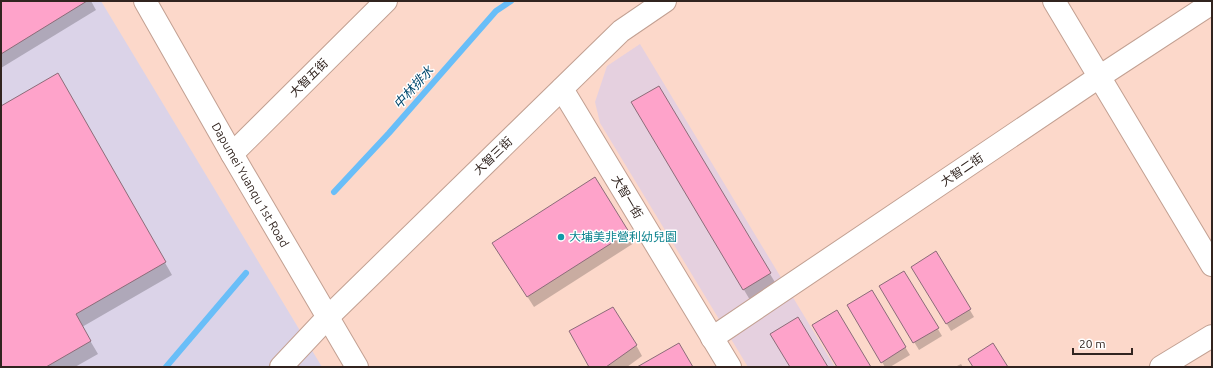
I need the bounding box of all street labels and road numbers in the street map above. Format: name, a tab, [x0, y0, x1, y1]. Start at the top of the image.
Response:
street label: 大智五街	[287, 56, 330, 99]
street label: Dapumei Yuanqu 1st Road	[209, 120, 291, 249]
street label: 大智三街	[471, 134, 514, 177]
street label: 大智二街	[938, 151, 985, 188]
street label: 大智一街	[609, 173, 645, 221]

